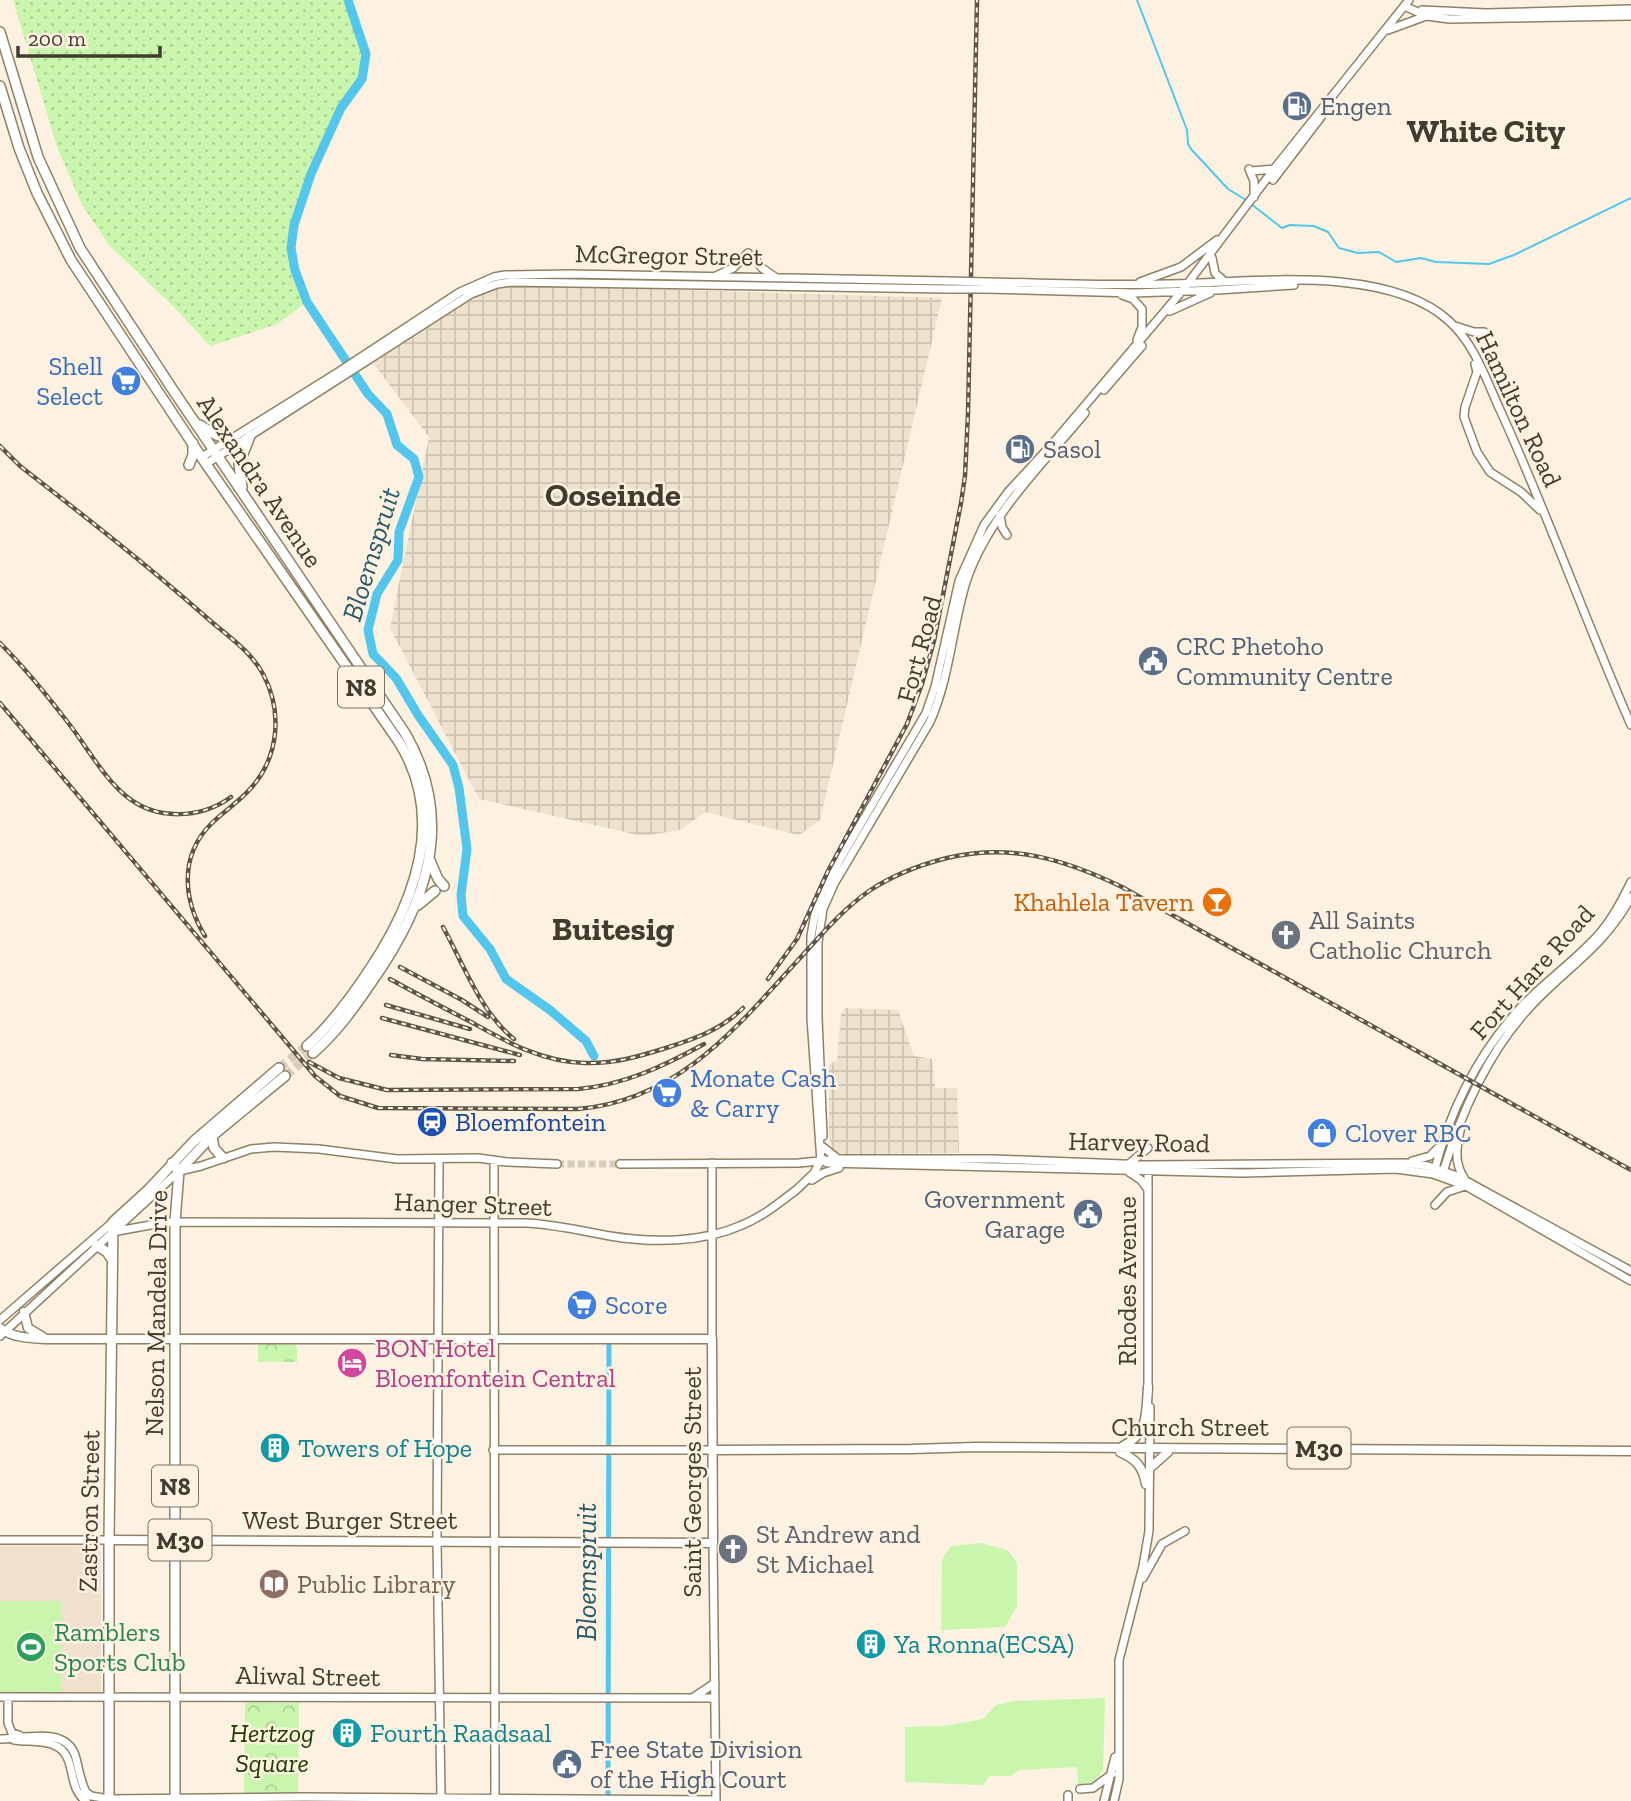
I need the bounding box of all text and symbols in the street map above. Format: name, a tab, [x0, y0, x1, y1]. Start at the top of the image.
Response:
scale bar	[18, 14, 159, 58]
text: 200 m	[28, 26, 86, 51]
fuel station icon: Engen	[1280, 89, 1314, 123]
place label: Engen	[1320, 90, 1392, 122]
district label: White City	[1407, 111, 1566, 150]
street label: McGregor Street	[575, 237, 764, 273]
street label: Hamilton Road	[1469, 326, 1569, 492]
place label: Shell Select	[36, 350, 103, 412]
supermarket icon: Shell Select	[109, 364, 143, 398]
street label: Alexandra Avenue	[190, 388, 330, 574]
fuel station icon: Sasol	[1003, 432, 1037, 466]
place label: Sasol	[1043, 433, 1101, 465]
district label: Ooseinde	[545, 475, 681, 514]
water label: Bloemspruit	[335, 483, 407, 625]
street label: Fort Road	[889, 592, 949, 706]
place label: CRC Phetoho Community Centre	[1176, 630, 1393, 692]
public building icon: CRC Phetoho Community Centre	[1136, 644, 1170, 678]
road number: N8	[338, 666, 384, 708]
bar icon: Khahlela Tavern	[1200, 885, 1234, 919]
place label: Khahlela Tavern	[1013, 886, 1194, 918]
street label: Fort Hare Road	[1463, 898, 1601, 1046]
place label: All Saints Catholic Church	[1309, 904, 1492, 966]
district label: Buitesig	[552, 909, 675, 948]
church icon: All Saints Catholic Church	[1269, 918, 1303, 952]
place label: Monate Cash & Carry	[690, 1062, 837, 1124]
supermarket icon: Monate Cash & Carry	[650, 1076, 684, 1110]
station icon: Bloemfontein	[415, 1105, 449, 1139]
place label: Bloemfontein	[455, 1106, 606, 1138]
shop icon: Clover RBC	[1305, 1116, 1339, 1150]
place label: Clover RBC	[1345, 1117, 1472, 1149]
street label: Harvey Road	[1068, 1125, 1210, 1159]
place label: Government Garage	[924, 1183, 1065, 1245]
street label: Hanger Street	[393, 1185, 553, 1223]
street label: Nelson Mandela Drive	[138, 1189, 174, 1437]
street label: Rhodes Avenue	[1111, 1196, 1143, 1366]
public building icon: Government Garage	[1071, 1197, 1105, 1231]
supermarket icon: Score	[565, 1288, 599, 1322]
place label: Score	[605, 1289, 667, 1321]
place label: BON Hotel Bloemfontein Central	[375, 1332, 616, 1394]
hotel icon: BON Hotel Bloemfontein Central	[335, 1346, 369, 1380]
street label: Saint Georges Street	[676, 1366, 708, 1597]
street label: Church Street	[1111, 1411, 1269, 1443]
road number: M30	[1288, 1428, 1350, 1468]
street label: Zastron Street	[72, 1429, 106, 1592]
building icon: Towers of Hope	[258, 1431, 292, 1465]
place label: Towers of Hope	[298, 1432, 472, 1464]
road number: N8	[152, 1466, 198, 1506]
water label: Bloemspruit	[570, 1503, 603, 1641]
street label: West Burger Street	[243, 1504, 458, 1536]
place label: St Andrew and St Michael	[756, 1518, 921, 1580]
road number: M30	[148, 1520, 212, 1560]
church icon: St Andrew and St Michael	[716, 1532, 750, 1566]
library icon: Public Library	[257, 1567, 291, 1601]
place label: Public Library	[297, 1568, 456, 1600]
place label: Ramblers Sports Club	[54, 1616, 186, 1678]
building icon: Ya Ronna(ECSA)	[854, 1627, 888, 1661]
place label: Ya Ronna(ECSA)	[893, 1628, 1074, 1660]
sports icon: Ramblers Sports Club	[14, 1630, 48, 1664]
street label: Aliwal Street	[235, 1659, 381, 1693]
building icon: Fourth Raadsaal	[330, 1716, 364, 1750]
park label: Hertzog Square	[229, 1717, 315, 1779]
place label: Fourth Raadsaal	[370, 1717, 552, 1749]
place label: Free State Division of the High Court	[590, 1733, 802, 1795]
public building icon: Free State Division of the High Court	[550, 1747, 584, 1781]

